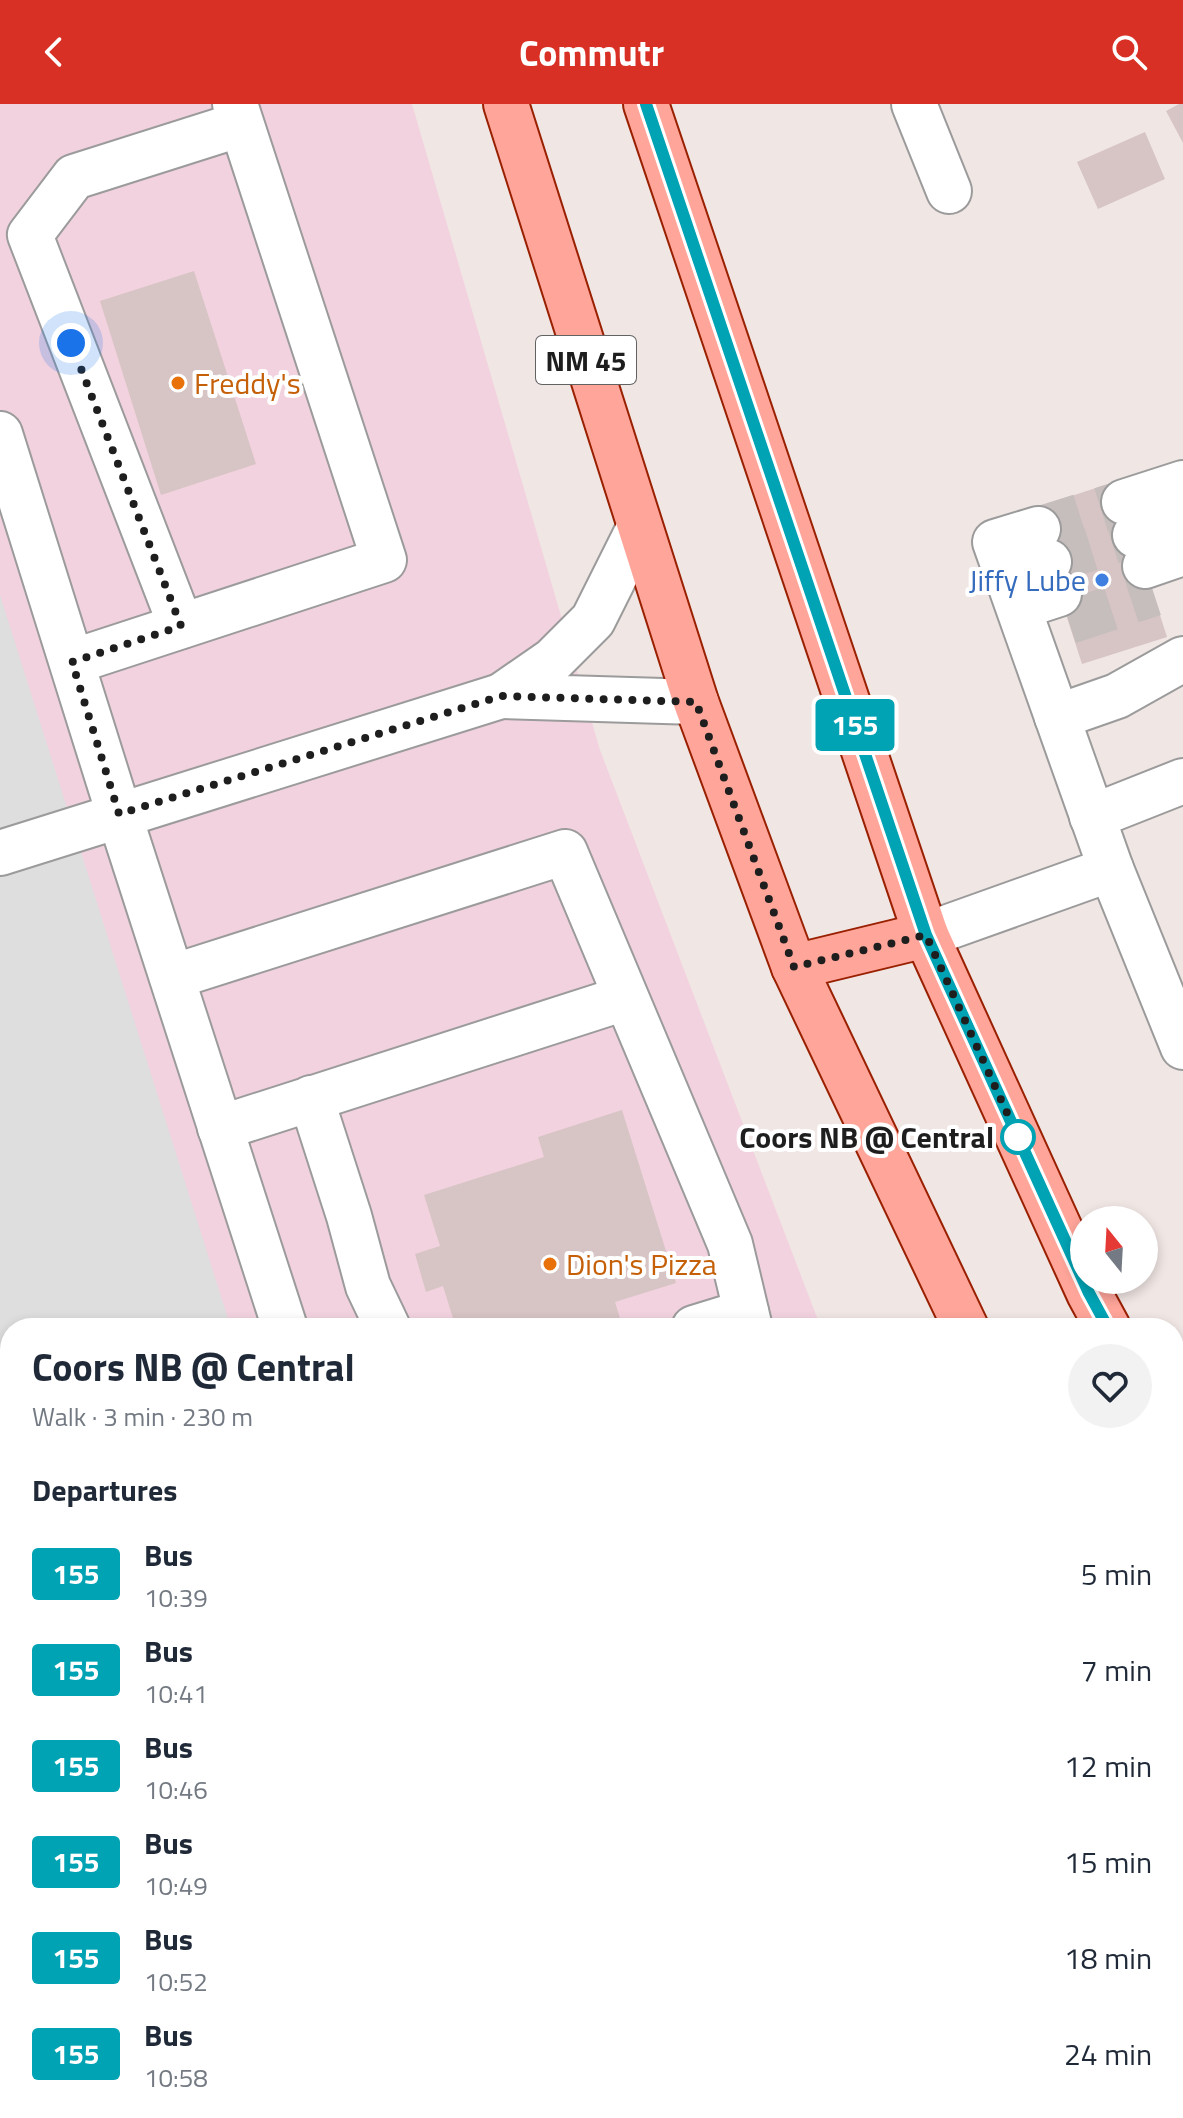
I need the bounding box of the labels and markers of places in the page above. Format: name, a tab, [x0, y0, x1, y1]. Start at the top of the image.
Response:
place label: Freddy's	[194, 360, 301, 406]
marker: Freddy's	[169, 374, 187, 392]
place label: Jiffy Lube	[969, 557, 1086, 603]
marker: Jiffy Lube	[1093, 571, 1111, 589]
place label: Coors NB @ Central	[739, 1114, 994, 1160]
marker: Coors NB @ Central	[1001, 1120, 1035, 1154]
place label: Dion's Pizza	[566, 1241, 717, 1287]
marker: Dion's Pizza	[541, 1255, 559, 1273]

